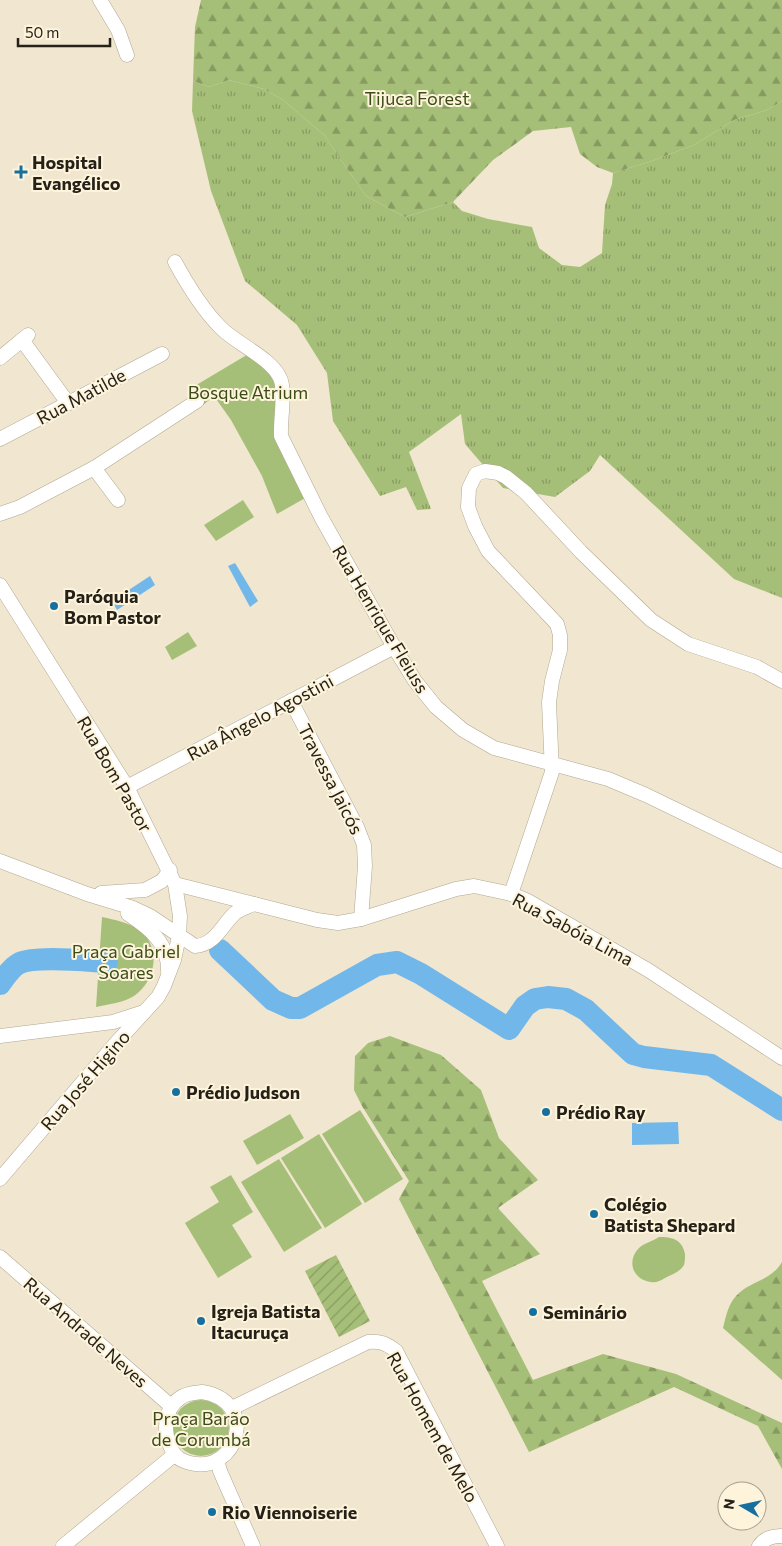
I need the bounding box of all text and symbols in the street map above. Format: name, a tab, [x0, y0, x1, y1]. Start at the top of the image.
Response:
scale bar	[18, 15, 110, 47]
text: 50 m	[25, 23, 59, 41]
park label: Tijuca Forest	[364, 87, 470, 109]
place label: Hospital Evangélico	[32, 151, 121, 194]
marker: Hospital Evangélico	[14, 165, 28, 179]
street label: Rua Matilde	[33, 363, 129, 429]
park label: Bosque Atrium	[188, 381, 308, 403]
street label: Rua Henrique Fleiuss	[328, 541, 434, 697]
place label: Paróquia Bom Pastor	[64, 585, 162, 628]
marker: Paróquia Bom Pastor	[48, 600, 60, 612]
street label: Rua Ângelo Agostini	[183, 669, 337, 765]
street label: Rua Bom Pastor	[73, 712, 157, 836]
street label: Travessa Jaicós	[294, 720, 368, 838]
street label: Rua Sabóia Lima	[509, 888, 637, 970]
park label: Praça Gabriel Soares	[72, 940, 180, 983]
street label: Rua José Higino	[36, 1025, 134, 1135]
place label: Prédio Judson	[186, 1081, 300, 1103]
marker: Prédio Judson	[170, 1086, 182, 1098]
place label: Prédio Ray	[556, 1101, 646, 1123]
marker: Prédio Ray	[540, 1106, 552, 1118]
place label: Colégio Batista Shepard	[604, 1193, 735, 1236]
marker: Colégio Batista Shepard	[588, 1208, 600, 1220]
street label: Rua Andrade Neves	[19, 1272, 153, 1392]
place label: Igreja Batista Itacuruça	[211, 1300, 321, 1343]
place label: Seminário	[543, 1301, 627, 1323]
marker: Seminário	[527, 1306, 539, 1318]
marker: Igreja Batista Itacuruça	[195, 1315, 207, 1327]
street label: Rua Homem de Melo	[382, 1348, 484, 1506]
park label: Praça Barão de Corumbá	[151, 1407, 251, 1450]
north arrow	[717, 1481, 767, 1531]
text: N	[719, 1497, 738, 1510]
place label: Rio Viennoiserie	[222, 1501, 357, 1523]
marker: Rio Viennoiserie	[206, 1506, 218, 1518]

